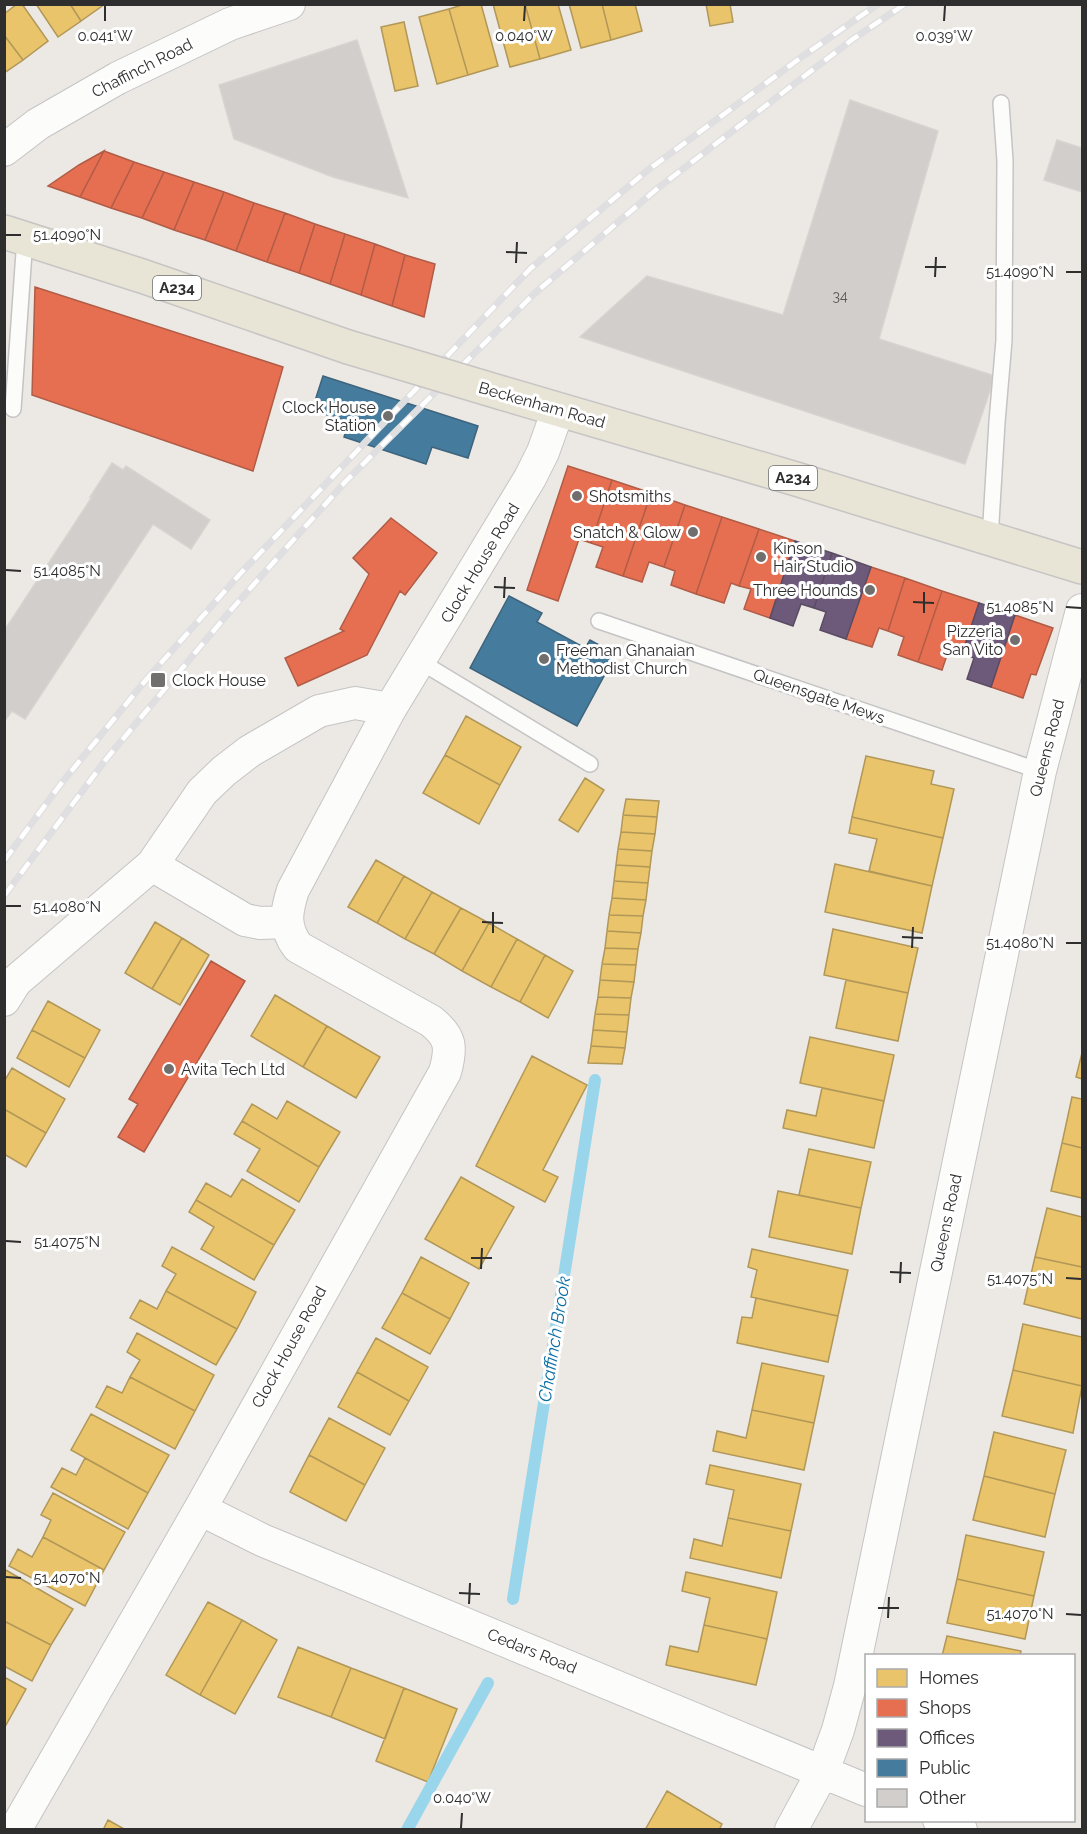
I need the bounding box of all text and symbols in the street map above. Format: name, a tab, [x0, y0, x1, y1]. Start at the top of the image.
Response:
text: 0.041°W	[77, 27, 133, 45]
text: 0.040°W	[495, 27, 553, 45]
text: 0.039°W	[915, 27, 973, 45]
street label: Chaffinch Road	[88, 34, 196, 102]
text: 51.4090°N	[33, 226, 101, 244]
text: 51.4090°N	[986, 263, 1054, 281]
road number: A234	[153, 276, 201, 300]
house number: 34	[832, 288, 848, 304]
street label: Beckenham Road	[477, 378, 608, 432]
place label: Clock House Station	[282, 398, 376, 435]
marker: Clock House Station	[381, 409, 395, 423]
road number: A234	[769, 466, 817, 490]
place label: Shotsmiths	[589, 487, 671, 506]
marker: Shotsmiths	[570, 489, 584, 503]
street label: Clock House Road	[437, 500, 523, 626]
place label: Snatch & Glow	[573, 523, 681, 542]
marker: Snatch & Glow	[686, 525, 700, 539]
place label: Kinson Hair Studio	[773, 539, 854, 576]
marker: Kinson Hair Studio	[754, 550, 768, 564]
text: 51.4085°N	[33, 562, 101, 580]
place label: Three Hounds	[753, 581, 858, 600]
marker: Three Hounds	[863, 583, 877, 597]
text: 51.4085°N	[986, 598, 1054, 616]
place label: Pizzeria San Vito	[943, 622, 1003, 659]
marker: Pizzeria San Vito	[1008, 633, 1022, 647]
place label: Freeman Ghanaian Methodist Church	[556, 641, 695, 678]
marker: Freeman Ghanaian Methodist Church	[537, 652, 551, 666]
street label: Queensgate Mews	[751, 665, 888, 728]
marker: Clock House	[149, 671, 167, 689]
place label: Clock House	[172, 671, 266, 690]
street label: Queens Road	[1026, 697, 1068, 799]
text: 51.4080°N	[33, 898, 101, 916]
text: 51.4080°N	[986, 934, 1054, 952]
place label: Avita Tech Ltd	[181, 1060, 285, 1079]
marker: Avita Tech Ltd	[162, 1062, 176, 1076]
street label: Queens Road	[926, 1172, 966, 1274]
text: 51.4075°N	[34, 1233, 100, 1251]
text: 51.4075°N	[987, 1270, 1053, 1288]
water label: Chaffinch Brook	[534, 1274, 574, 1403]
street label: Clock House Road	[248, 1283, 330, 1411]
text: 51.4070°N	[33, 1569, 101, 1587]
text: 51.4070°N	[986, 1605, 1054, 1623]
street label: Cedars Road	[484, 1624, 580, 1678]
legend	[865, 1654, 1075, 1822]
text: Homes	[919, 1667, 979, 1688]
text: Shops	[919, 1697, 971, 1718]
text: Offices	[919, 1727, 975, 1748]
text: Public	[919, 1757, 971, 1778]
text: Other	[919, 1787, 967, 1808]
text: 0.040°W	[433, 1789, 491, 1807]

